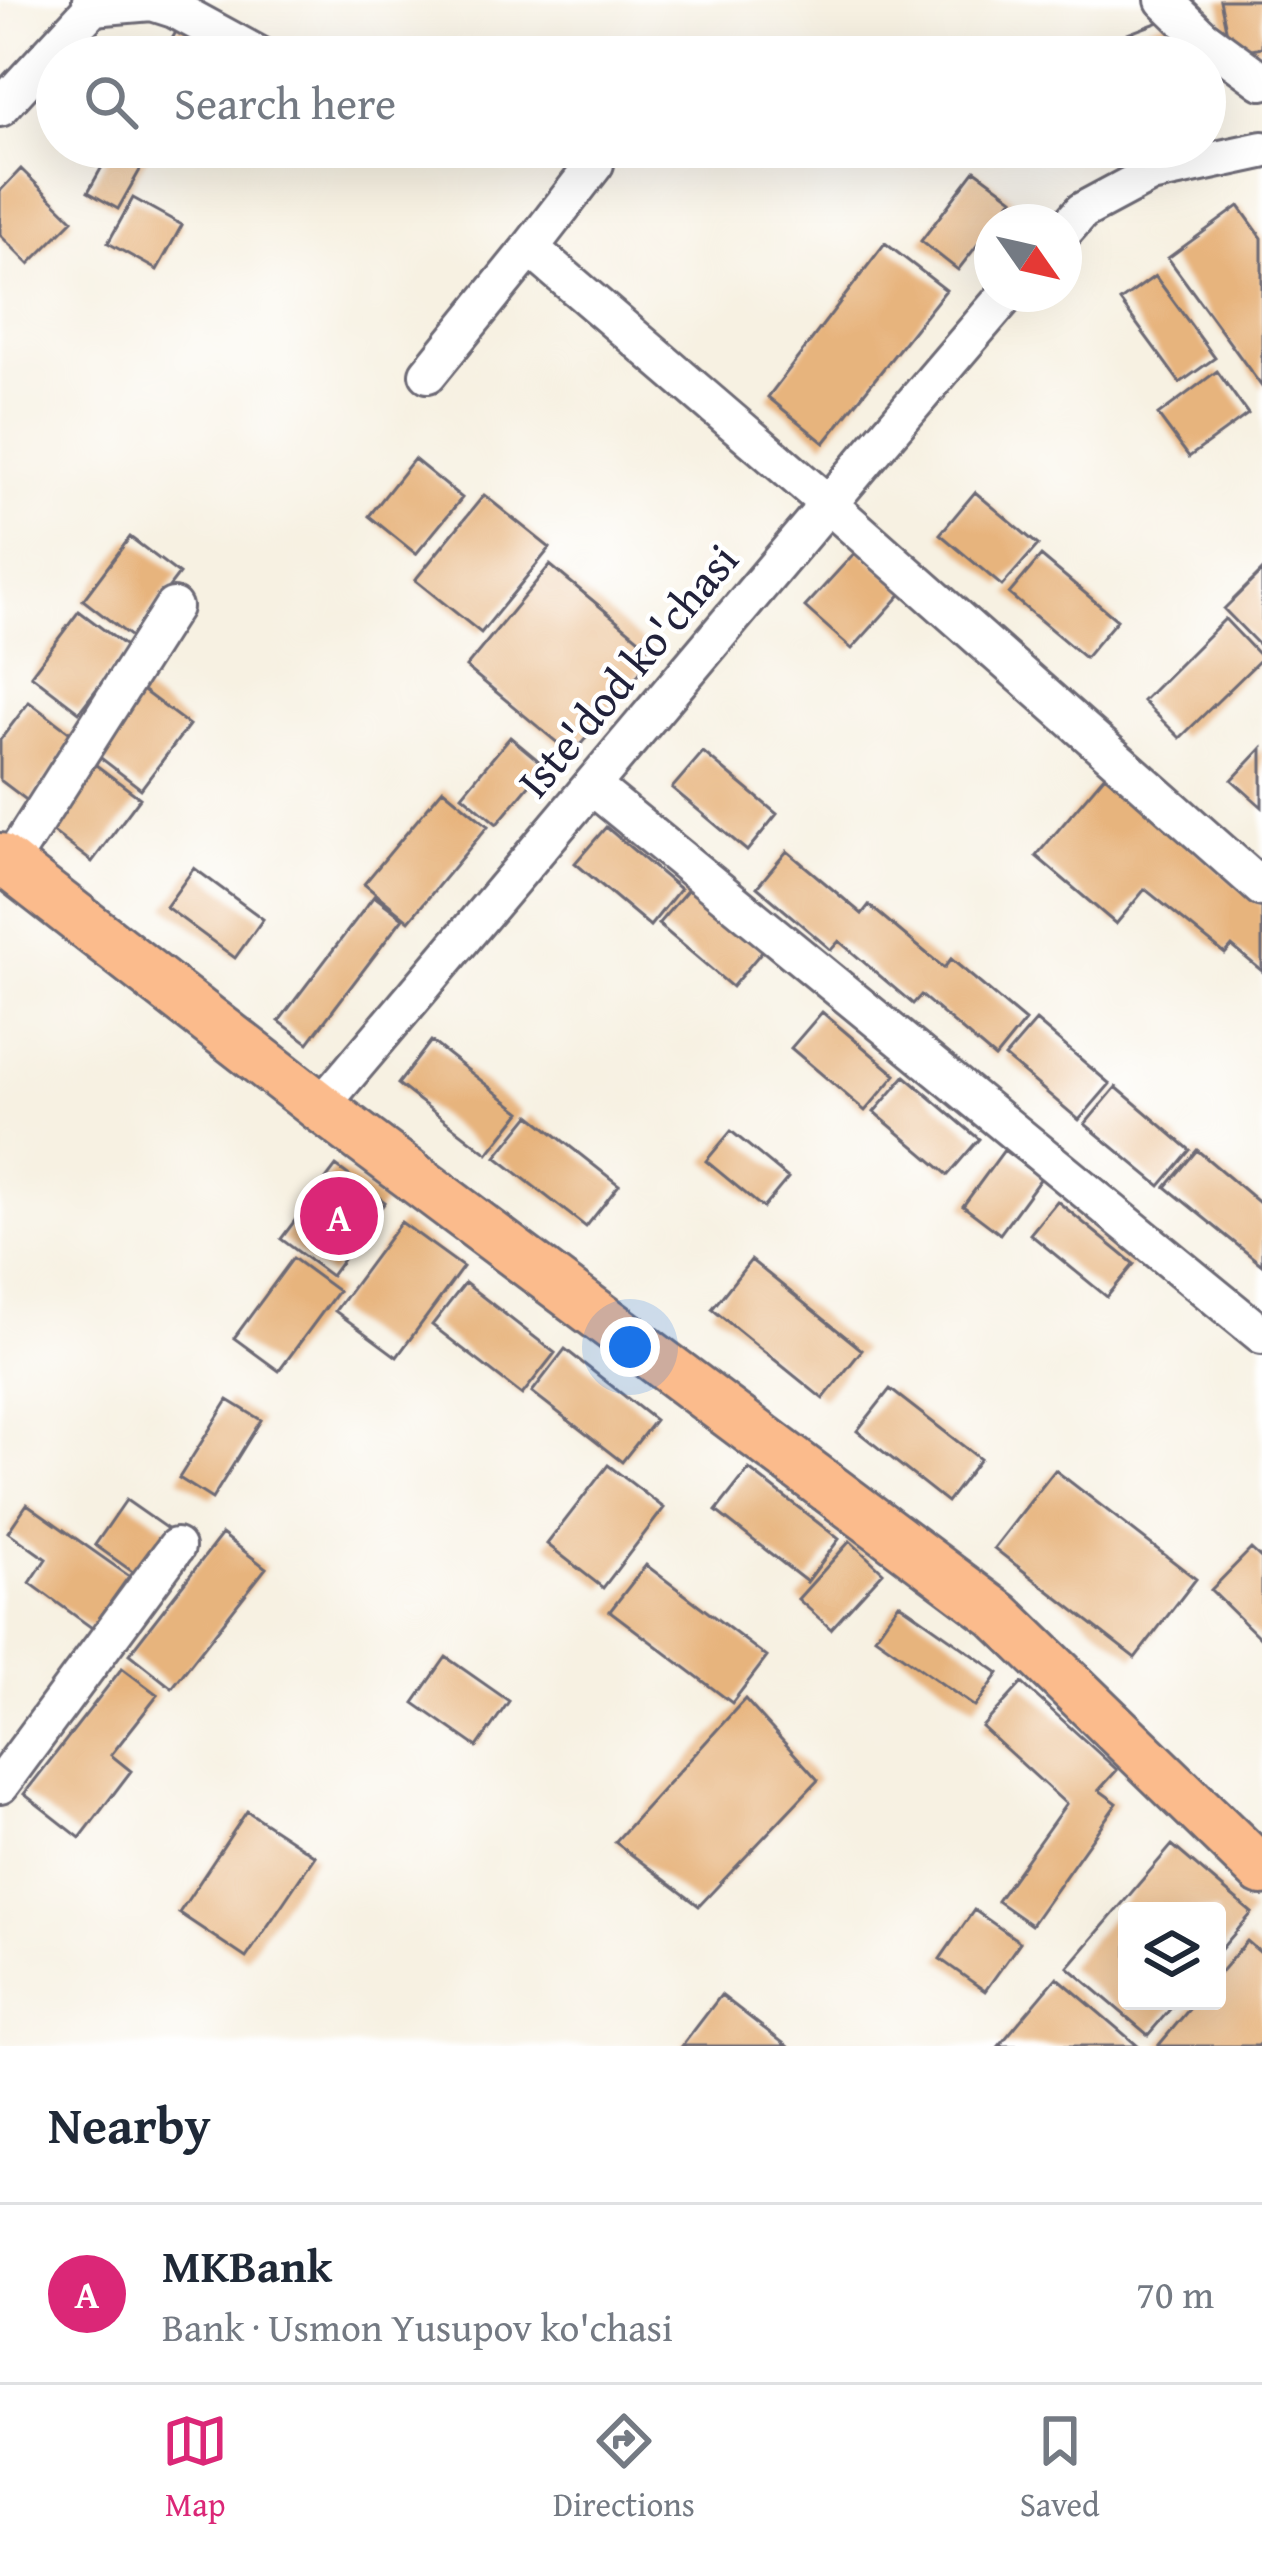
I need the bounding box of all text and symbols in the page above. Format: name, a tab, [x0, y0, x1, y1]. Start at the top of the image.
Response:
search box	[36, 36, 1226, 168]
icon: search	[78, 69, 144, 135]
text: Search here	[174, 70, 396, 135]
north arrow	[974, 204, 1082, 312]
street label: Iste'dod ko'chasi	[501, 529, 753, 811]
pin: A	[300, 1171, 378, 1261]
your location	[600, 1317, 660, 1377]
map controls	[1118, 1902, 1226, 2010]
button: layers	[1118, 1902, 1226, 2010]
text: Nearby	[48, 2087, 211, 2162]
text: MKBank	[162, 2233, 332, 2298]
text: A	[75, 2265, 99, 2322]
text: 70 m	[1136, 2265, 1214, 2322]
text: Bank · Usmon Yusupov ko'chasi	[162, 2298, 673, 2355]
tab: Map	[162, 2408, 228, 2528]
tab: Directions	[553, 2408, 695, 2528]
tab: Saved	[1020, 2408, 1100, 2528]

